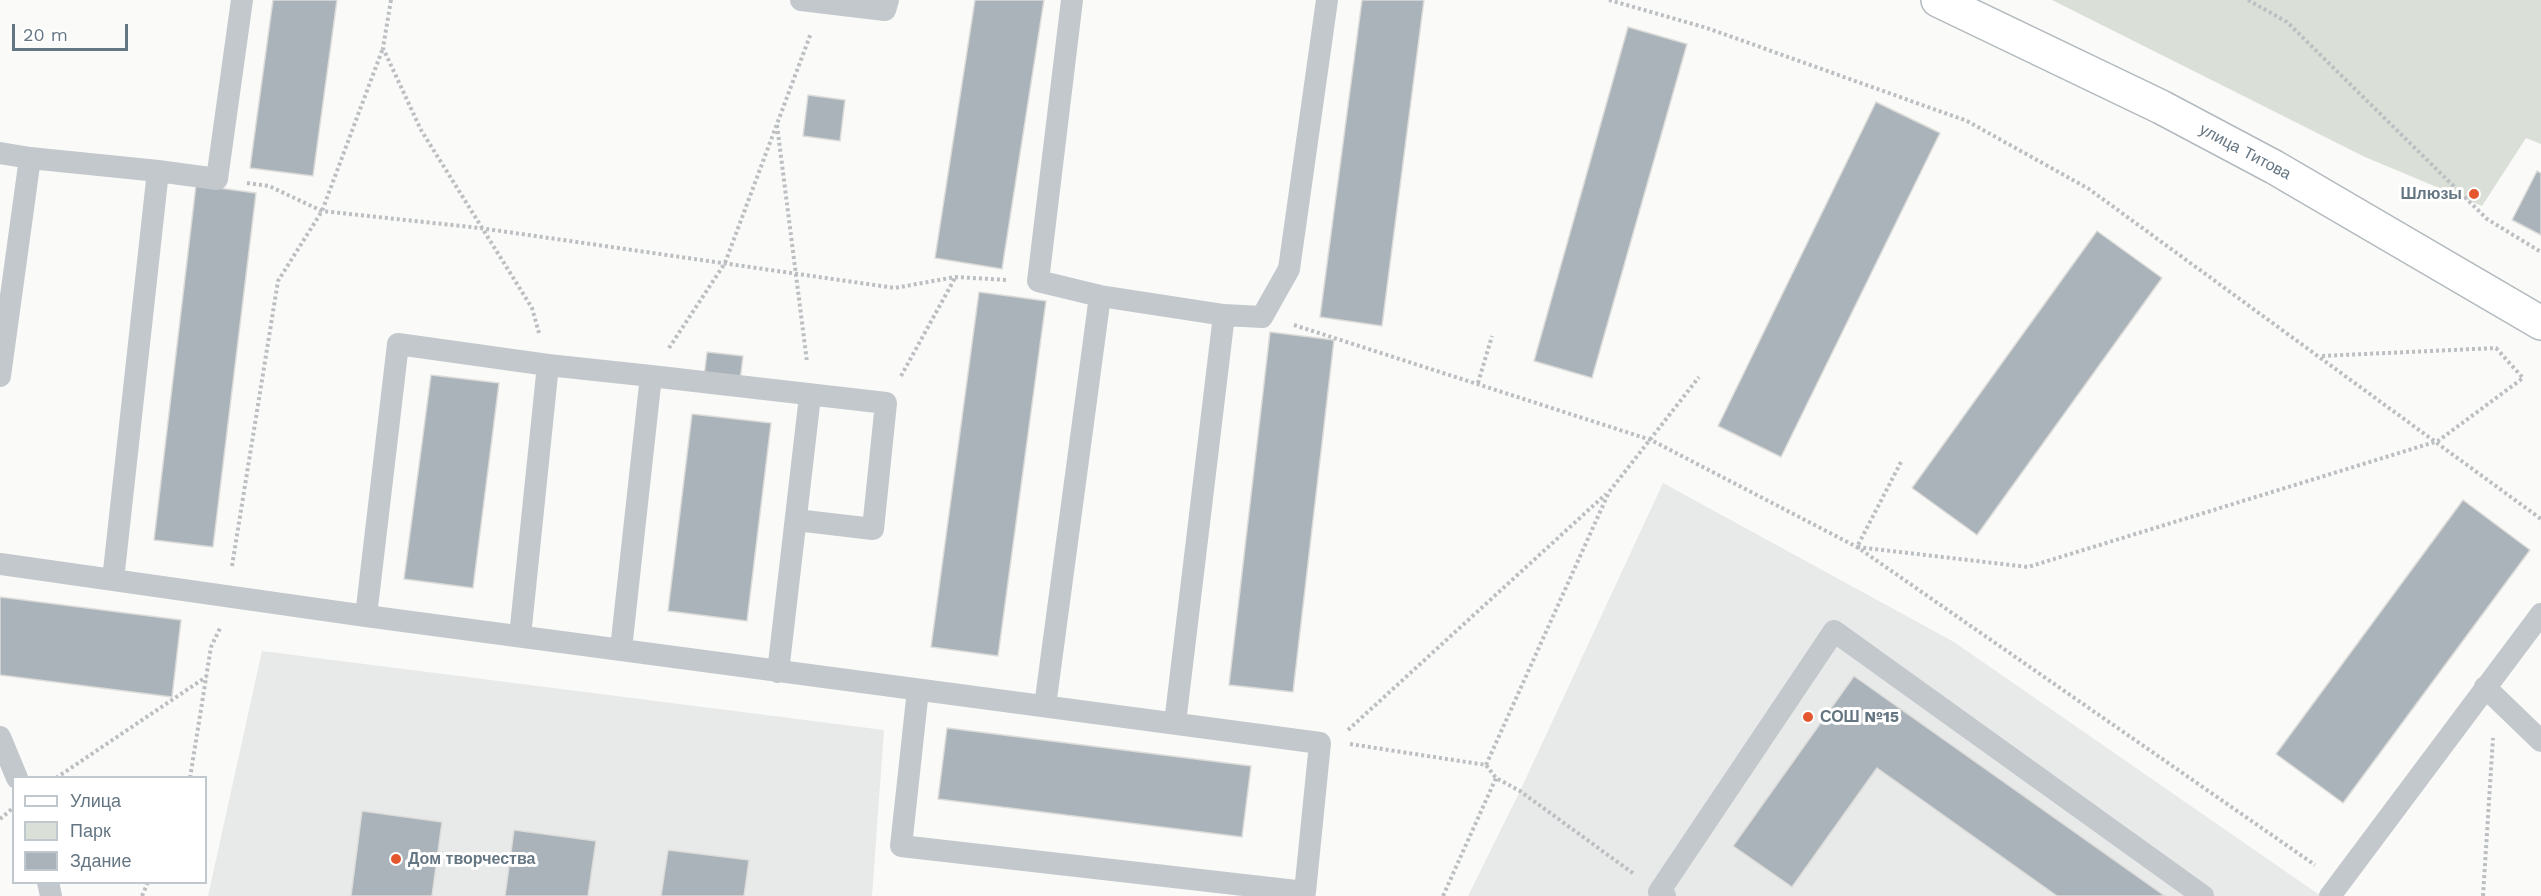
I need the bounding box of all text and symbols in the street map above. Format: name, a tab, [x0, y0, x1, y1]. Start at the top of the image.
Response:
scale bar	[15, 12, 130, 50]
text: 20 m	[23, 24, 68, 45]
street label: улица Титова	[2196, 120, 2294, 184]
place label: Шлюзы	[2400, 184, 2462, 204]
marker: Шлюзы	[2467, 187, 2481, 201]
place label: СОШ №15	[1820, 707, 1899, 727]
marker: СОШ №15	[1801, 710, 1815, 724]
legend	[12, 776, 207, 884]
text: Улица	[70, 790, 121, 811]
text: Парк	[70, 820, 111, 841]
place label: Дом творчества	[408, 849, 535, 869]
text: Здание	[70, 850, 131, 871]
marker: Дом творчества	[389, 852, 403, 866]

